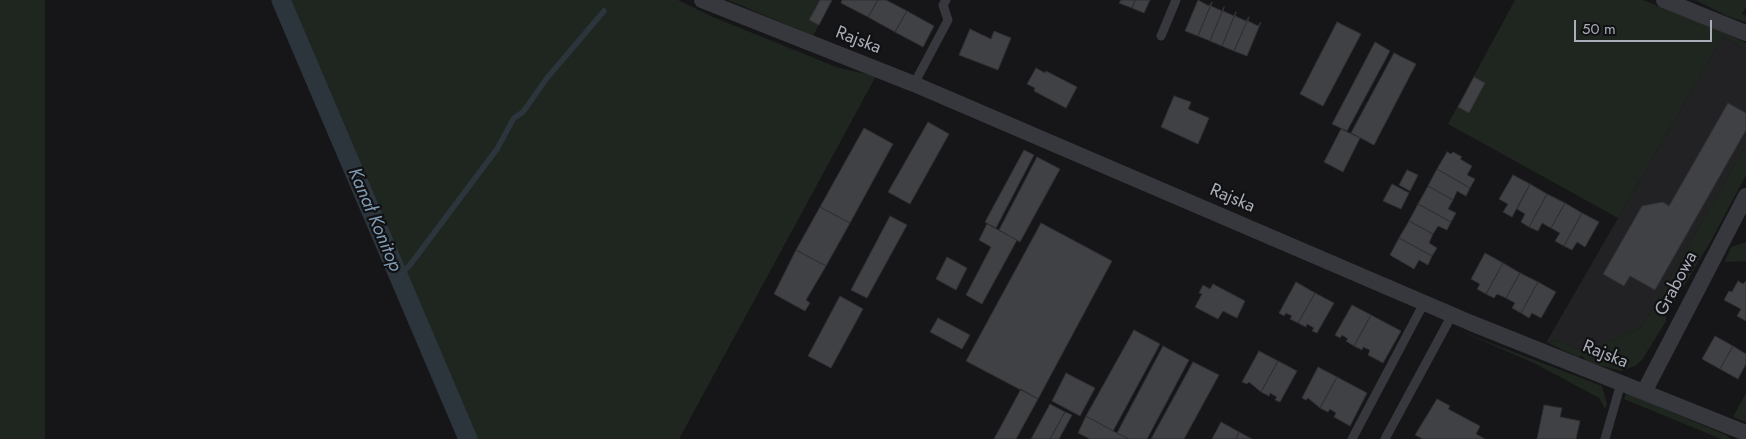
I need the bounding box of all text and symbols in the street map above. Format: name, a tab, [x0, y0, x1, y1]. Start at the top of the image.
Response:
scale bar	[1576, 10, 1714, 42]
text: 50 m	[1582, 18, 1616, 40]
street label: Rajska	[832, 22, 884, 60]
water label: Kanał Konitop	[342, 165, 406, 275]
street label: Rajska	[1206, 180, 1258, 218]
street label: Grabowa	[1651, 248, 1703, 320]
street label: Rajska	[1579, 336, 1631, 374]

